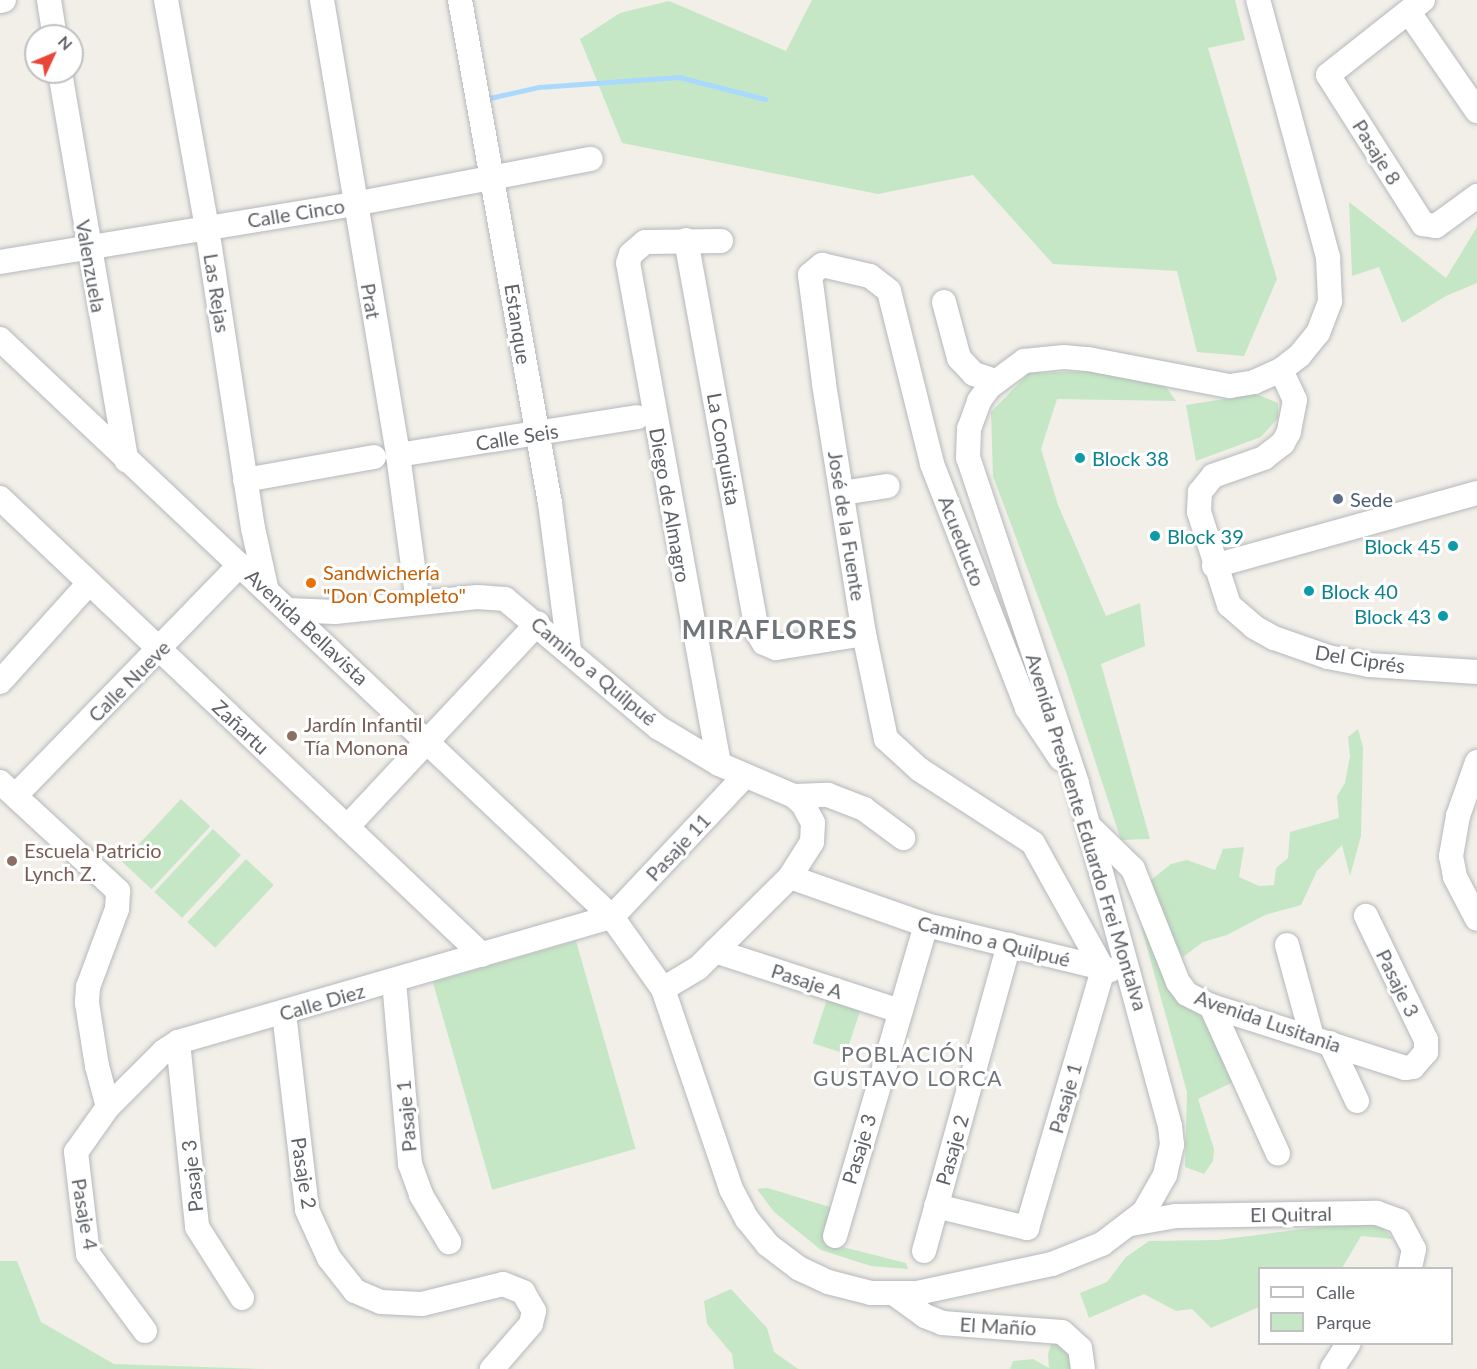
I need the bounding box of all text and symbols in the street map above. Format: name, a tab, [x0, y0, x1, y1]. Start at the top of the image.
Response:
north arrow	[24, 24, 84, 84]
text: N	[55, 31, 77, 54]
street label: Pasaje 8	[1348, 115, 1406, 189]
street label: Calle Cinco	[246, 193, 346, 233]
street label: Valenzuela	[71, 218, 111, 314]
street label: Las Rejas	[199, 252, 235, 334]
street label: Prat	[356, 281, 386, 321]
street label: Estanque	[500, 282, 536, 366]
street label: La Conquista	[702, 391, 746, 507]
street label: Calle Seis	[474, 419, 560, 455]
street label: Diego de Almagro	[645, 426, 695, 584]
place label: Block 38	[1092, 446, 1169, 470]
street label: José de la Fuente	[823, 449, 871, 603]
marker: Block 38	[1073, 451, 1087, 465]
place label: Sede	[1350, 487, 1393, 511]
street label: Acueducto	[934, 492, 990, 590]
marker: Sede	[1331, 492, 1345, 506]
place label: Block 39	[1167, 524, 1244, 548]
marker: Block 39	[1148, 529, 1162, 543]
place label: Block 45	[1364, 534, 1441, 558]
marker: Block 45	[1446, 539, 1460, 553]
place label: Sandwichería "Don Completo"	[323, 560, 466, 607]
street label: Avenida Bellavista	[241, 564, 373, 690]
marker: Sandwichería "Don Completo"	[304, 576, 318, 590]
place label: Block 40	[1321, 579, 1398, 603]
marker: Block 40	[1302, 584, 1316, 598]
place label: Block 43	[1354, 604, 1431, 628]
marker: Block 43	[1436, 609, 1450, 623]
street label: Camino a Quilpué	[526, 611, 662, 731]
district label: MIRAFLORES	[682, 614, 858, 646]
street label: Calle Nueve	[83, 635, 175, 727]
street label: Del Ciprés	[1313, 640, 1407, 678]
street label: Avenida Presidente Eduardo Frei Montalva	[1021, 651, 1153, 1013]
street label: Zañartu	[208, 695, 274, 759]
place label: Jardín Infantil Tía Monona	[304, 712, 423, 759]
marker: Jardín Infantil Tía Monona	[285, 729, 299, 743]
street label: Pasaje 11	[641, 808, 715, 886]
place label: Escuela Patricio Lynch Z.	[24, 838, 162, 885]
marker: Escuela Patricio Lynch Z.	[5, 854, 19, 868]
street label: Camino a Quilpué	[915, 910, 1073, 972]
street label: Pasaje 3	[1371, 945, 1425, 1021]
street label: Pasaje A	[768, 958, 846, 1004]
street label: Calle Diez	[276, 978, 368, 1026]
street label: Avenida Lusitania	[1192, 985, 1344, 1057]
district label: POBLACIÓN GUSTAVO LORCA	[813, 1041, 1003, 1091]
street label: Pasaje 1	[1043, 1060, 1087, 1136]
street label: Pasaje 1	[391, 1079, 421, 1153]
street label: Pasaje 3	[837, 1111, 881, 1187]
street label: Pasaje 2	[930, 1112, 974, 1188]
street label: Pasaje 2	[286, 1135, 322, 1211]
street label: Pasaje 3	[176, 1139, 208, 1213]
street label: Pasaje 4	[67, 1176, 103, 1252]
street label: El Quitral	[1250, 1201, 1332, 1227]
legend	[1258, 1267, 1453, 1345]
text: Calle	[1316, 1281, 1355, 1303]
text: Parque	[1316, 1311, 1371, 1333]
street label: El Mañío	[959, 1312, 1037, 1340]

